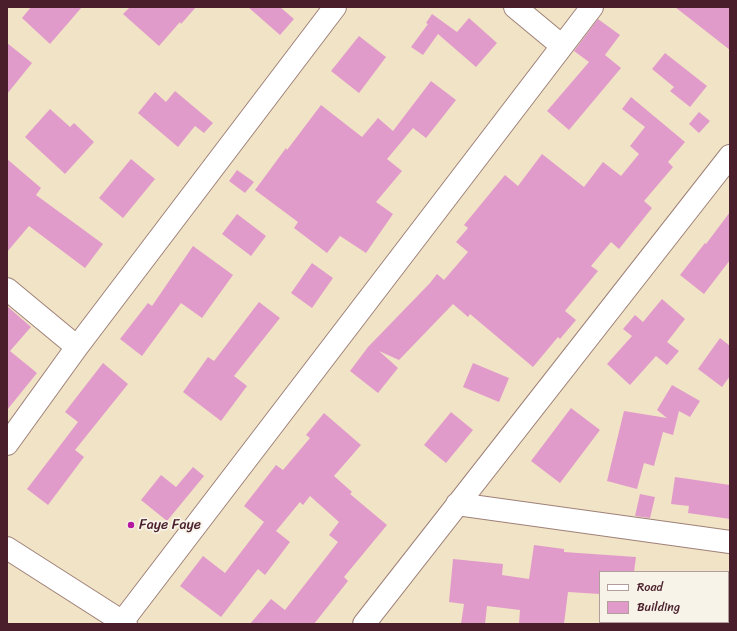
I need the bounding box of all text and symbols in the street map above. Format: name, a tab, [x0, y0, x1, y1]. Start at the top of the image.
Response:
place label: Faye Faye	[139, 517, 201, 533]
marker: Faye Faye	[126, 520, 136, 530]
legend	[599, 571, 729, 623]
text: Road	[637, 576, 663, 598]
text: Building	[637, 596, 680, 618]

